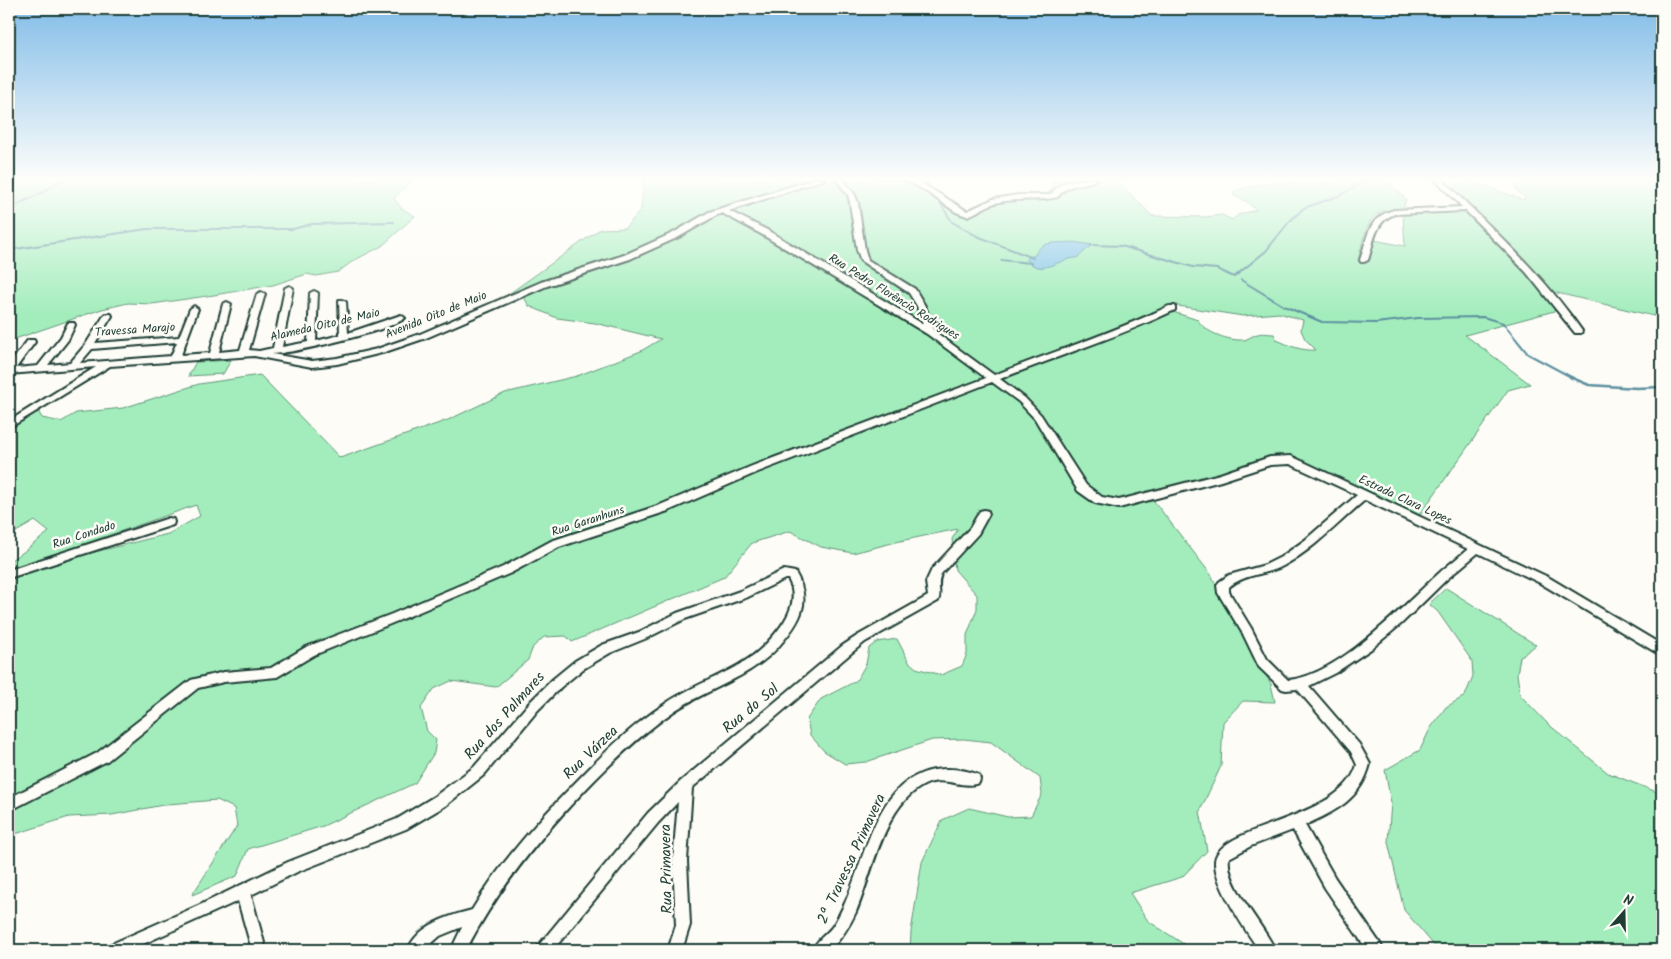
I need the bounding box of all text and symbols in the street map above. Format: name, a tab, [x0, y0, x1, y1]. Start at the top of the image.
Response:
street label: Rua Pedro Florêncio Rodrigues	[825, 249, 963, 345]
street label: Avenida Oito de Maio	[382, 286, 490, 344]
street label: Alameda Oito de Maio	[268, 303, 382, 347]
street label: Travessa Marajo	[94, 318, 176, 342]
street label: Estrada Clara Lopes	[1355, 470, 1455, 530]
street label: Rua Garanhuns	[549, 500, 627, 542]
street label: Rua Condado	[50, 516, 118, 554]
street label: Rua dos Palmares	[459, 666, 552, 766]
street label: Rua do Sol	[717, 678, 785, 740]
street label: Rua Várzea	[558, 720, 624, 786]
street label: 2ª Travessa Primavera	[811, 790, 893, 928]
street label: Rua Primavera	[654, 824, 680, 914]
north arrow	[1598, 886, 1648, 936]
text: N	[1620, 889, 1636, 913]

